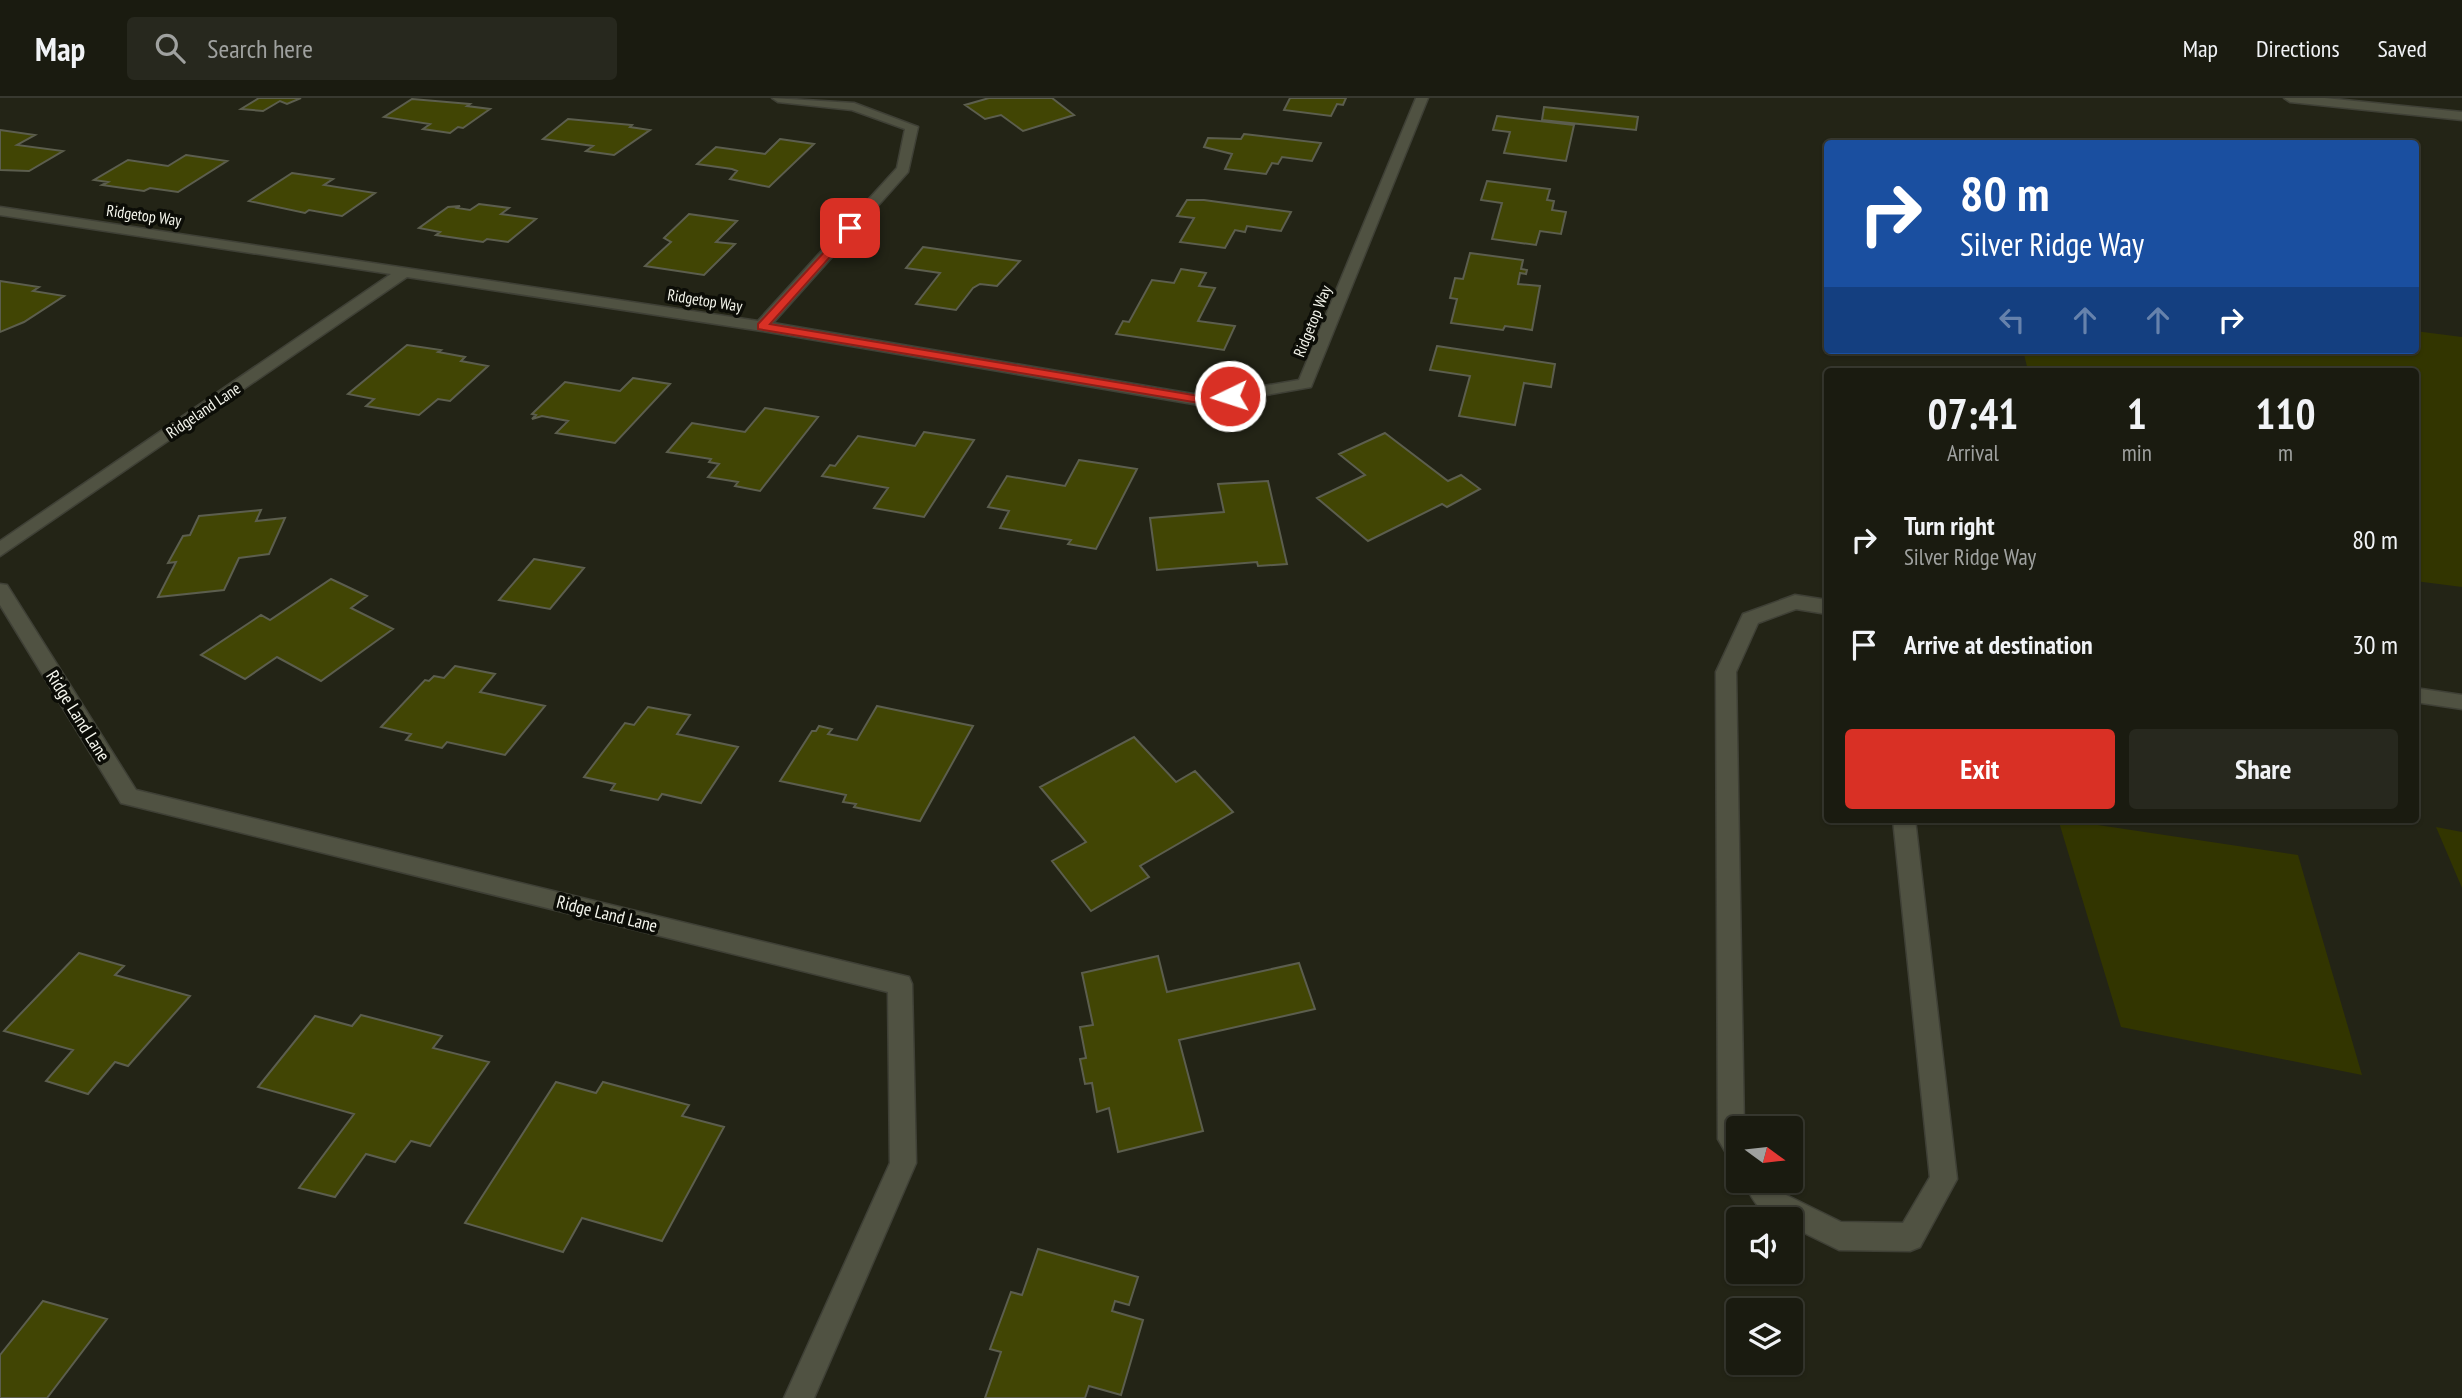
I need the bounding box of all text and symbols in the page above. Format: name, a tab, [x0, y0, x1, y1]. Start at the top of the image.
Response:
search box	[127, 17, 617, 80]
text: Map	[35, 27, 85, 70]
icon: search	[151, 29, 189, 67]
text: Search here	[207, 32, 313, 65]
text: Map	[2183, 33, 2218, 64]
text: Directions	[2256, 33, 2340, 64]
text: Saved	[2378, 33, 2427, 64]
text: 80 m	[1960, 161, 2049, 225]
icon: right	[1845, 168, 1936, 259]
pin	[820, 198, 880, 258]
street label: Ridgetop Way	[105, 200, 183, 230]
icon: arrive	[831, 209, 869, 247]
text: Silver Ridge Way	[1960, 223, 2144, 265]
street label: Ridgetop Way	[1289, 282, 1335, 360]
street label: Ridgetop Way	[666, 284, 744, 316]
icon: left	[1993, 301, 2031, 339]
icon: ahead	[2066, 301, 2104, 339]
icon: ahead	[2139, 301, 2177, 339]
icon: right	[2212, 301, 2250, 339]
position arrow	[1193, 359, 1267, 433]
street label: Ridgeland Lane	[162, 378, 244, 442]
text: 07:41	[1927, 386, 2018, 441]
text: 1	[2127, 386, 2147, 441]
text: 110	[2255, 386, 2316, 441]
text: Arrival	[1947, 438, 1999, 467]
text: min	[2122, 438, 2152, 467]
text: m	[2278, 438, 2293, 467]
text: Turn right	[1904, 509, 1995, 542]
icon: right	[1845, 521, 1883, 559]
text: 80 m	[2352, 523, 2398, 556]
text: Silver Ridge Way	[1904, 542, 2036, 571]
icon: arrive	[1845, 626, 1883, 664]
text: Arrive at destination	[1904, 628, 2093, 661]
text: 30 m	[2352, 628, 2398, 661]
street label: Ridge Land Lane	[41, 666, 115, 766]
button: Exit	[1845, 729, 2115, 809]
button: Share	[2129, 729, 2398, 809]
street label: Ridge Land Lane	[554, 890, 660, 937]
north arrow	[1726, 1116, 1802, 1194]
map controls	[1726, 1116, 1803, 1375]
button: sound	[1726, 1207, 1803, 1284]
button: layers	[1726, 1298, 1803, 1375]

